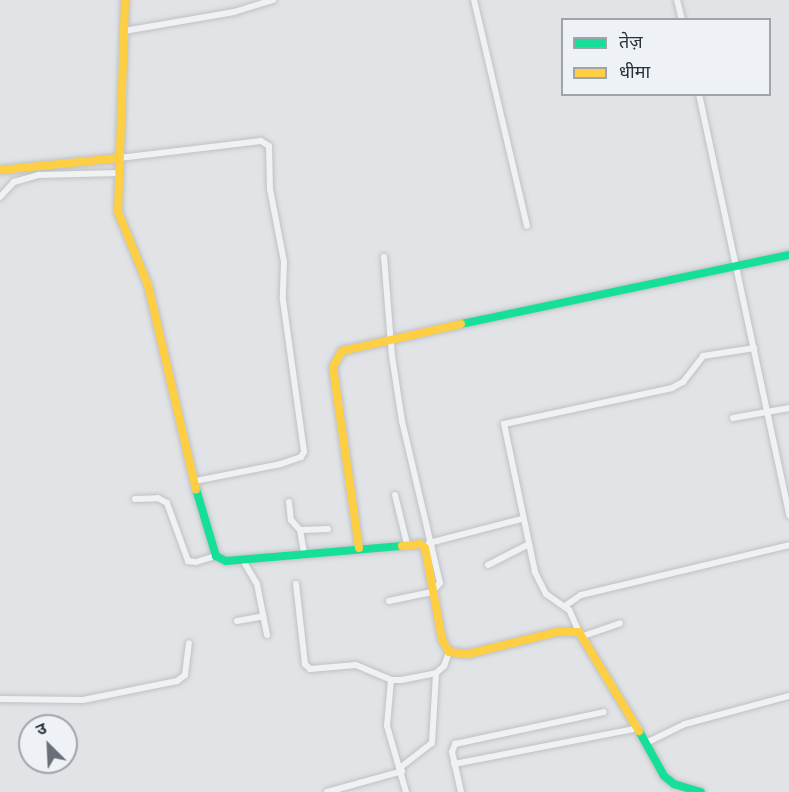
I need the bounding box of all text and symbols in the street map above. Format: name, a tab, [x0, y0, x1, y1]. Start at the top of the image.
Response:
legend	[561, 18, 771, 96]
text: तेज़	[619, 31, 643, 53]
text: धीमा	[619, 61, 650, 83]
north arrow	[18, 714, 78, 774]
text: उ	[33, 718, 50, 740]

